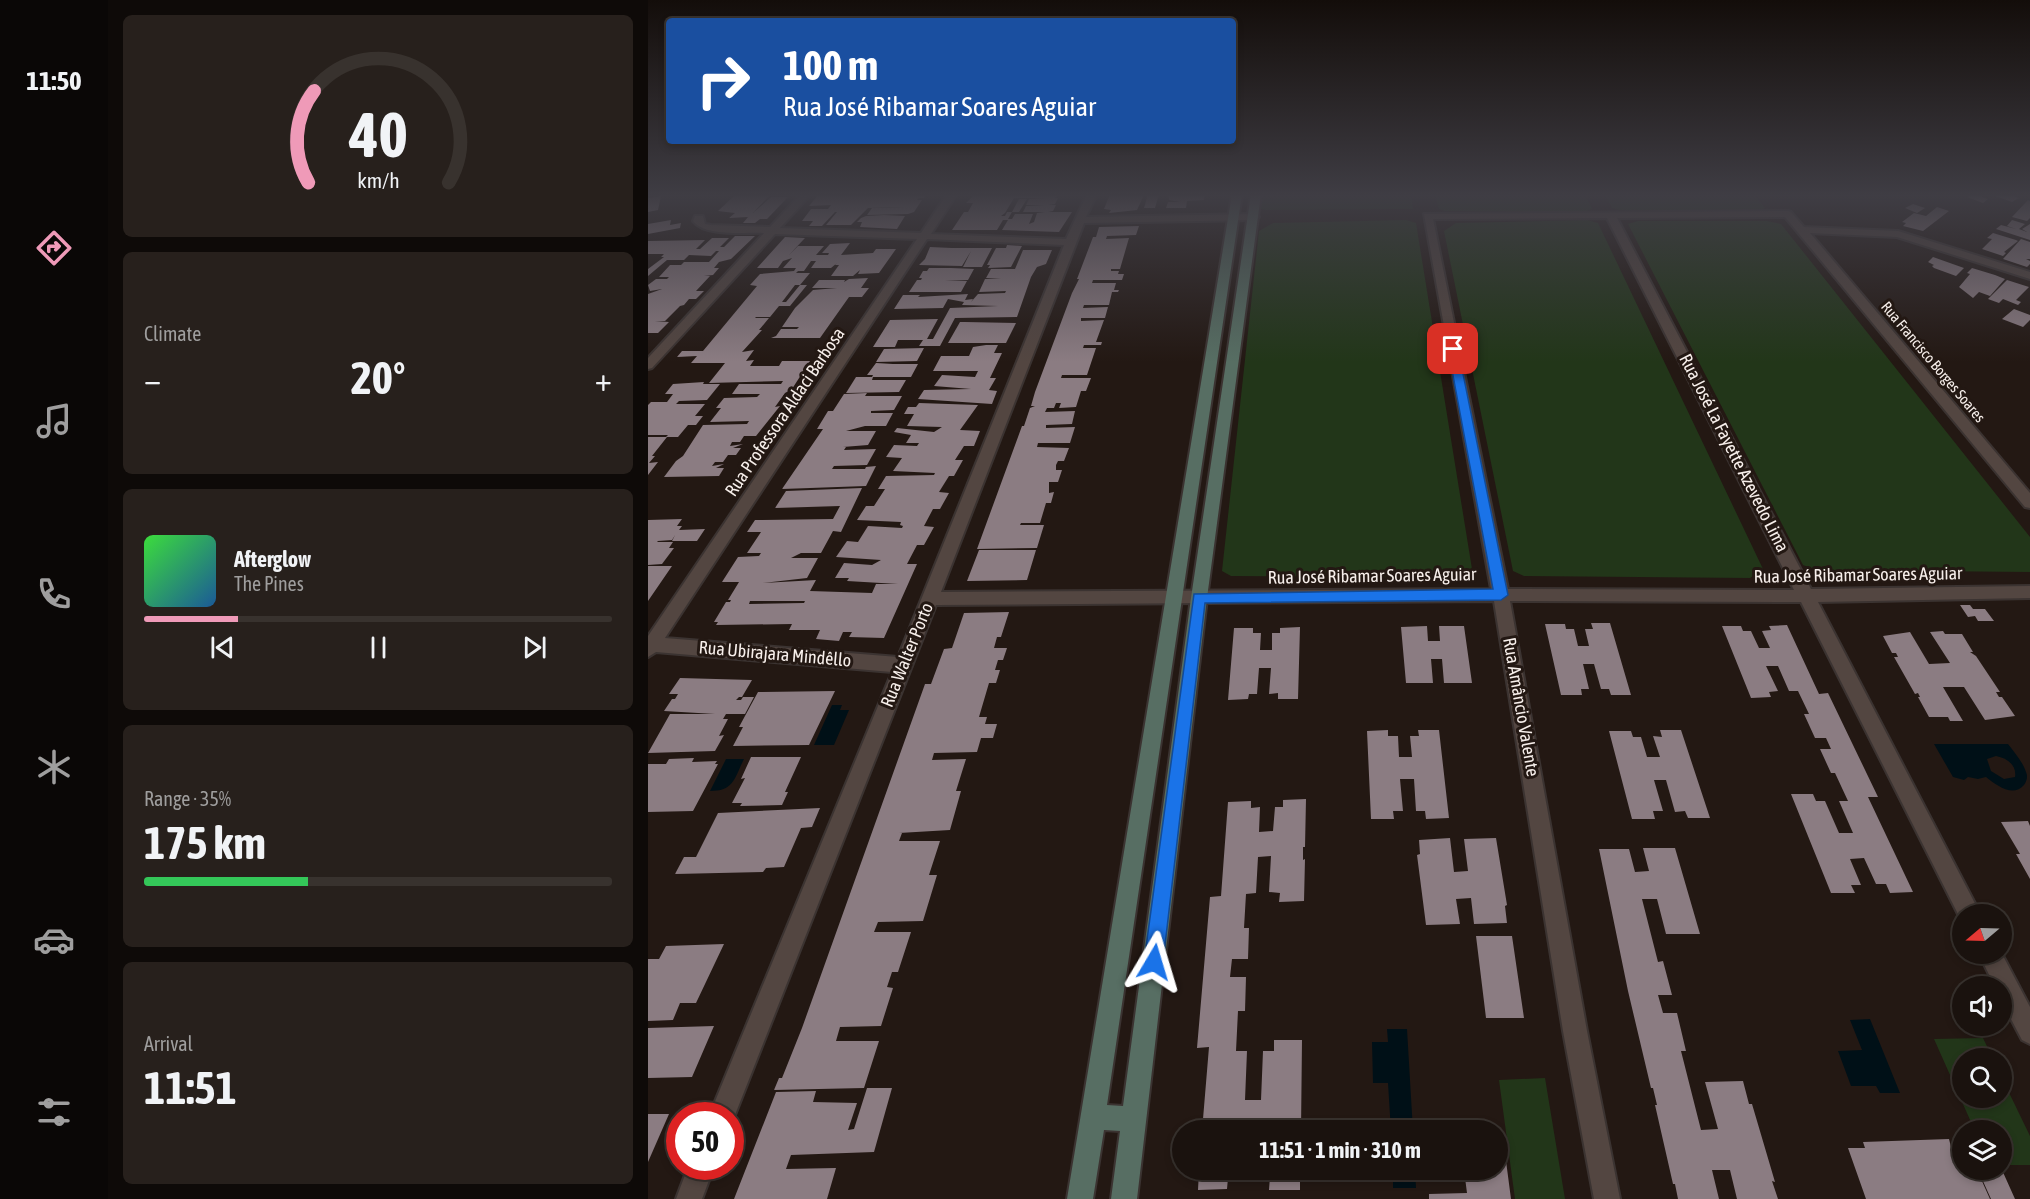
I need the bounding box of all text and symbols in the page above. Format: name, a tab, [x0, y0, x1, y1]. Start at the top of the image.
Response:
text: 100 m	[783, 41, 878, 89]
icon: right	[684, 42, 762, 120]
text: 11:50	[26, 65, 82, 96]
text: Rua José Ribamar Soares Aguiar	[783, 91, 1096, 122]
text: 40	[348, 99, 407, 170]
text: km/h	[357, 168, 399, 193]
icon: directions	[33, 227, 75, 269]
street label: Rua Francisco Borges Soares	[1878, 298, 1989, 425]
text: Climate	[144, 322, 201, 345]
street label: Rua Professora Aldaci Barbosa	[720, 323, 849, 500]
pin	[1427, 323, 1478, 374]
icon: arrive	[1436, 332, 1469, 365]
street label: Rua José La Fayette Azevedo Lima	[1675, 350, 1794, 555]
text: 20°	[351, 352, 405, 404]
text: −	[144, 360, 161, 398]
text: +	[595, 360, 612, 398]
icon: music	[33, 400, 75, 442]
text: Afterglow	[234, 546, 311, 572]
street label: Rua José Ribamar Soares Aguiar	[1753, 562, 1963, 587]
street label: Rua José Ribamar Soares Aguiar	[1267, 563, 1477, 588]
text: The Pines	[234, 572, 304, 595]
icon: phone	[33, 573, 75, 615]
street label: Rua Walter Porto	[876, 600, 937, 710]
icon: previous	[206, 631, 239, 664]
icon: pause	[362, 631, 395, 664]
icon: next	[518, 631, 551, 664]
street label: Rua Ubirajara Mindêllo	[698, 636, 852, 671]
street label: Rua Amâncio Valente	[1499, 636, 1544, 778]
icon: climate	[33, 746, 75, 788]
text: Range · 35%	[144, 787, 231, 810]
text: 175 km	[144, 817, 266, 869]
north arrow	[1952, 904, 2012, 964]
map controls	[1952, 904, 2012, 1180]
icon: car	[33, 919, 75, 961]
position arrow	[1122, 930, 1186, 994]
button: sound	[1952, 976, 2012, 1036]
text: Arrival	[144, 1032, 193, 1055]
button: search	[1952, 1048, 2012, 1108]
text: 11:51	[144, 1062, 237, 1114]
icon: filters	[33, 1091, 75, 1133]
speed limit sign: 50	[666, 1102, 744, 1180]
button: layers	[1952, 1120, 2012, 1180]
text: 11:51 · 1 min · 310 m	[1259, 1137, 1421, 1163]

